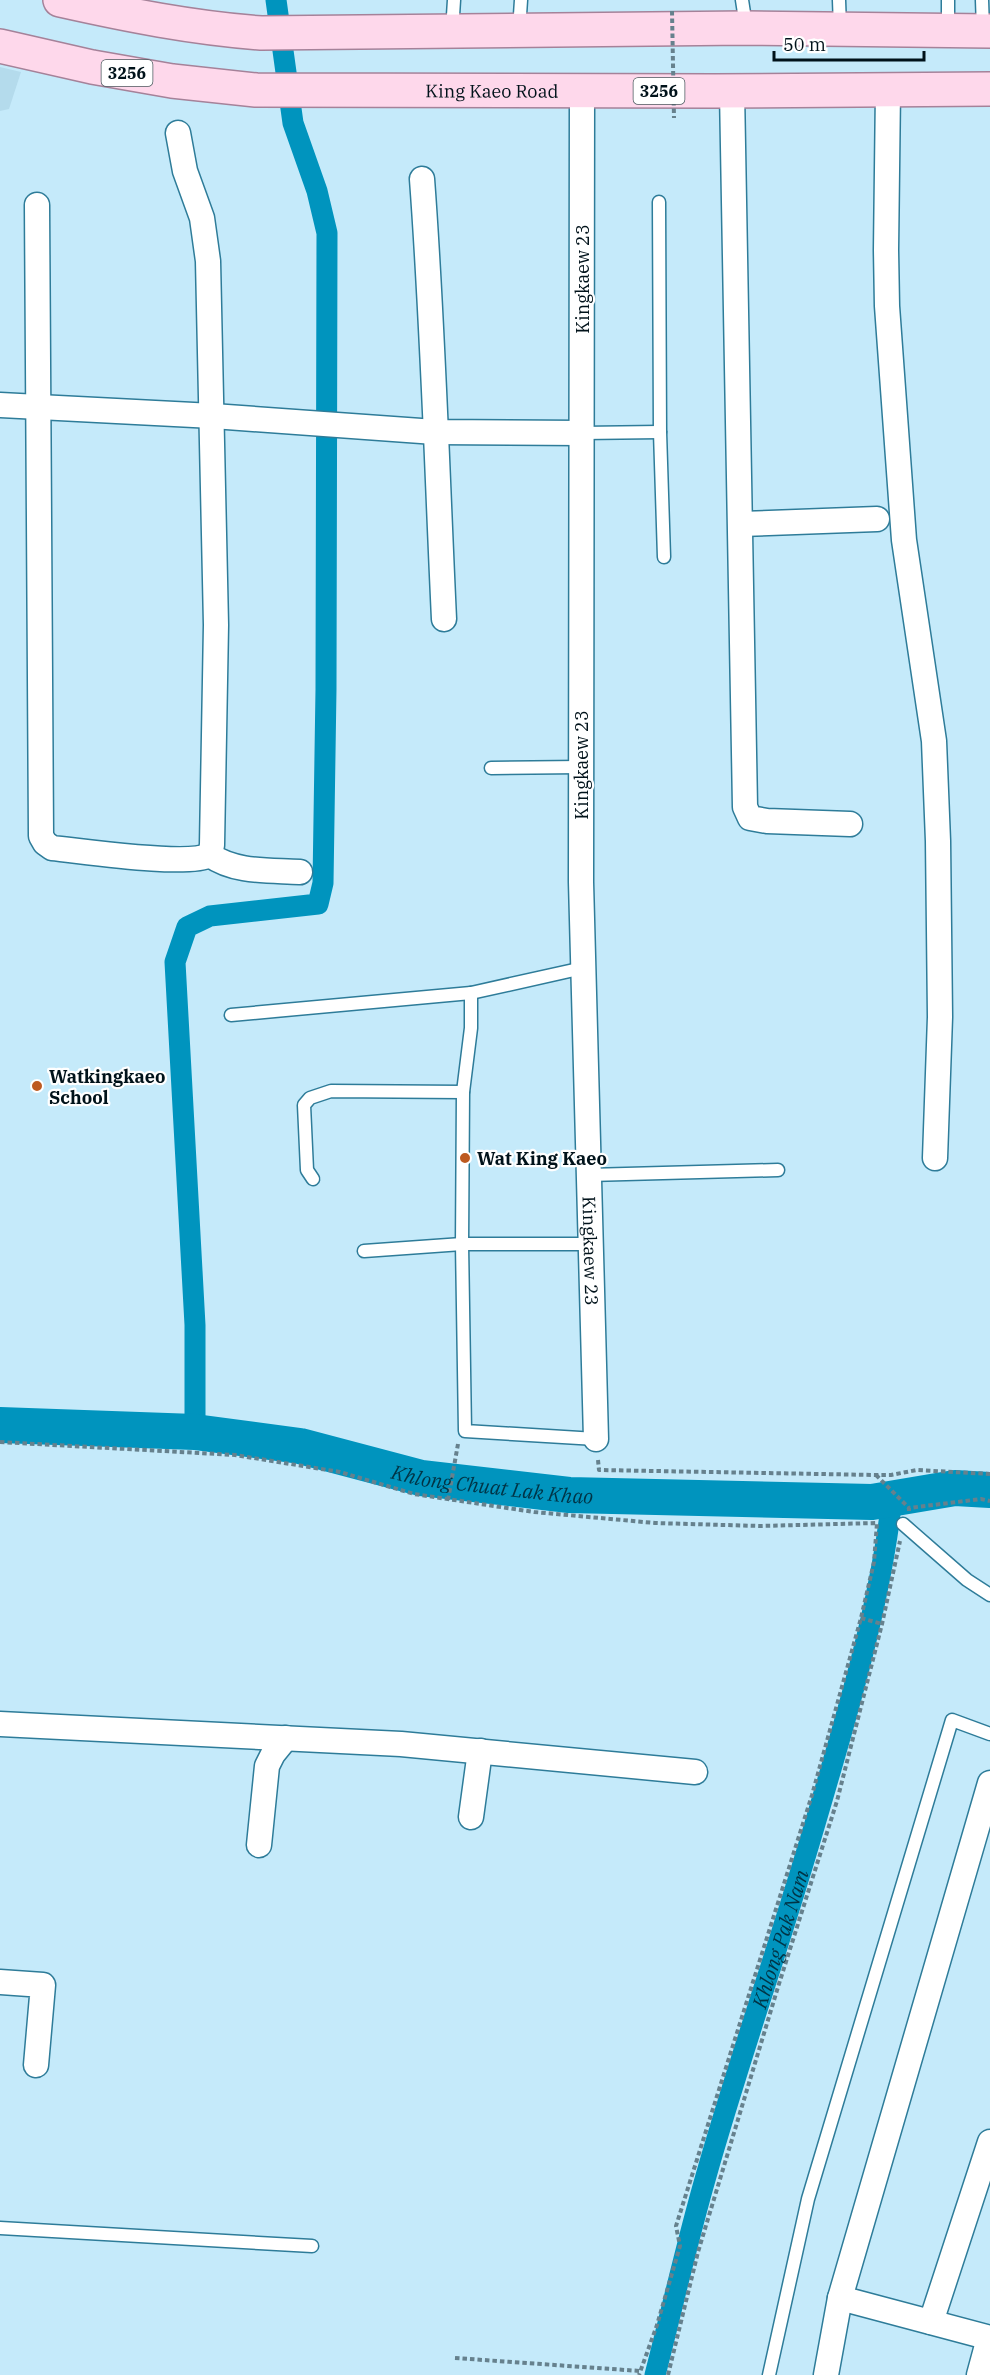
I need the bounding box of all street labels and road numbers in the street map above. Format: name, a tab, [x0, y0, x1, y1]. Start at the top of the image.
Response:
road number: 3256	[102, 60, 152, 86]
road number: 3256	[634, 78, 684, 104]
street label: King Kaeo Road	[425, 79, 559, 102]
street label: Kingkaew 23	[571, 224, 594, 334]
street label: Kingkaew 23	[570, 710, 593, 820]
street label: Kingkaew 23	[578, 1196, 604, 1306]

